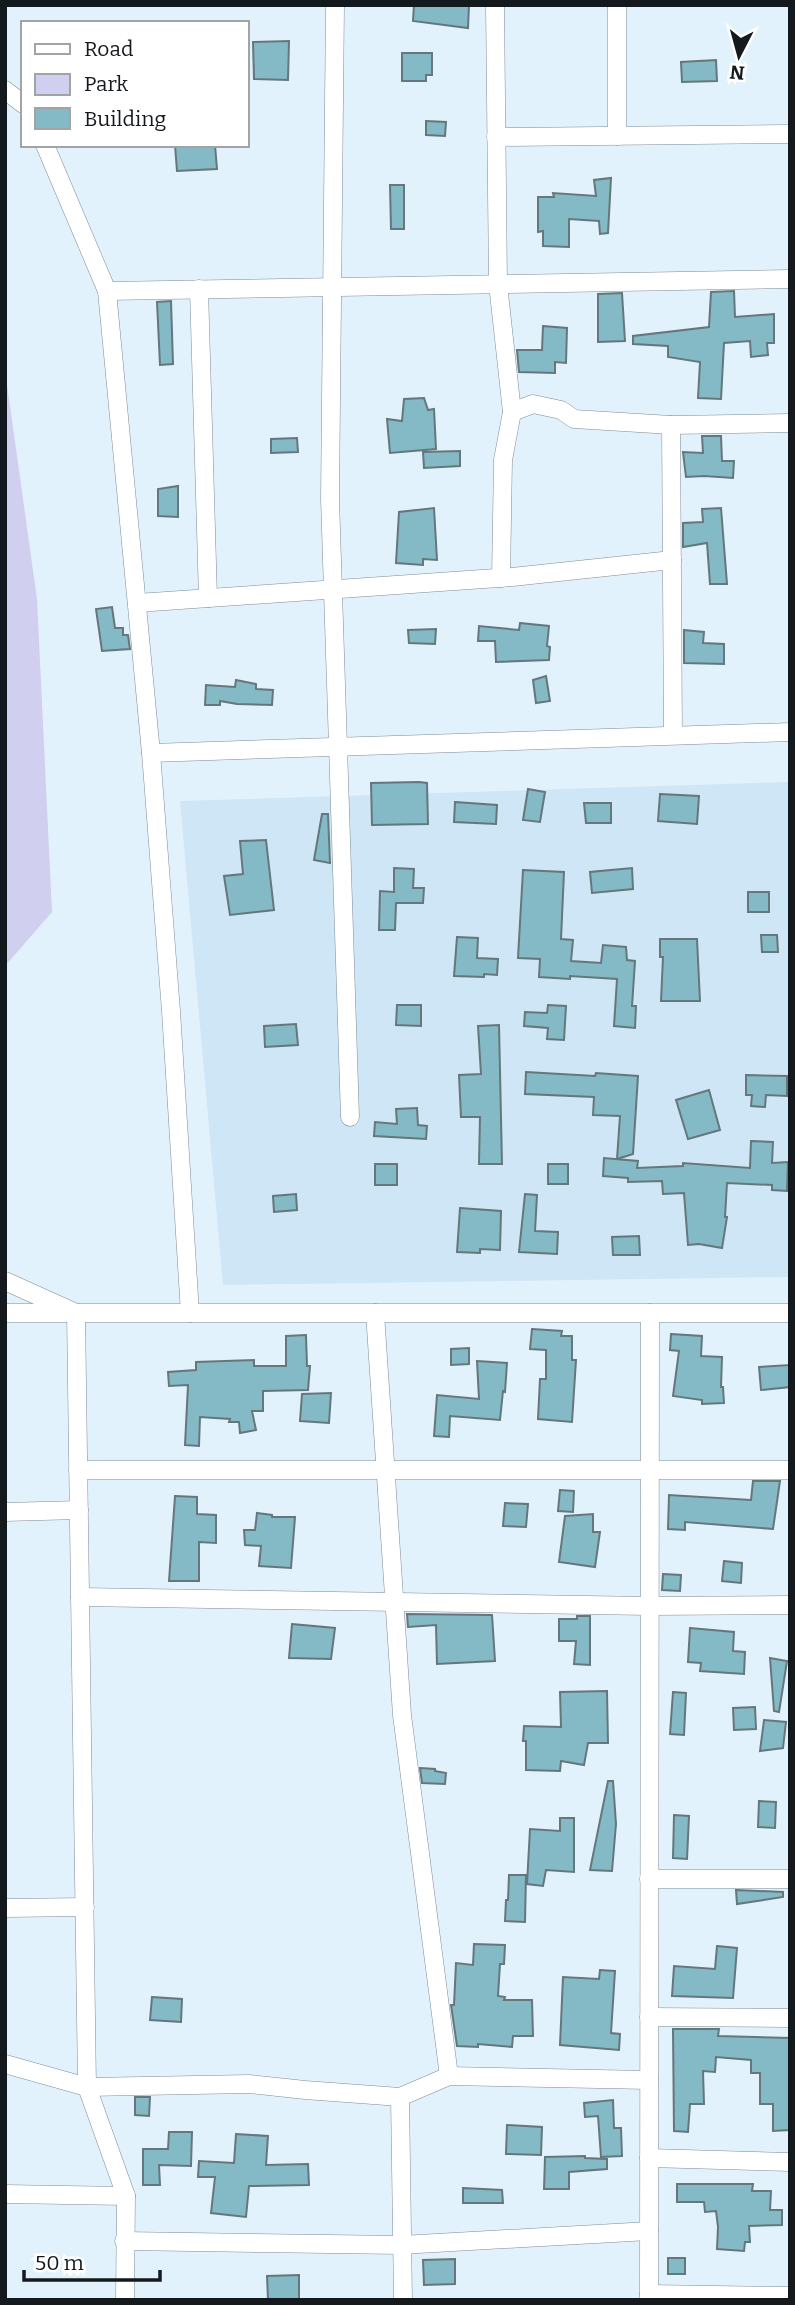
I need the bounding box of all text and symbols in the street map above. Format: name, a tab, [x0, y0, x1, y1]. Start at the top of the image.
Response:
legend	[21, 21, 248, 147]
north arrow	[704, 21, 774, 91]
text: Road	[84, 36, 133, 62]
text: N	[728, 60, 746, 85]
text: Park	[84, 71, 128, 97]
text: Building	[84, 106, 167, 132]
scale bar	[24, 2238, 161, 2282]
text: 50 m	[35, 2250, 84, 2276]

